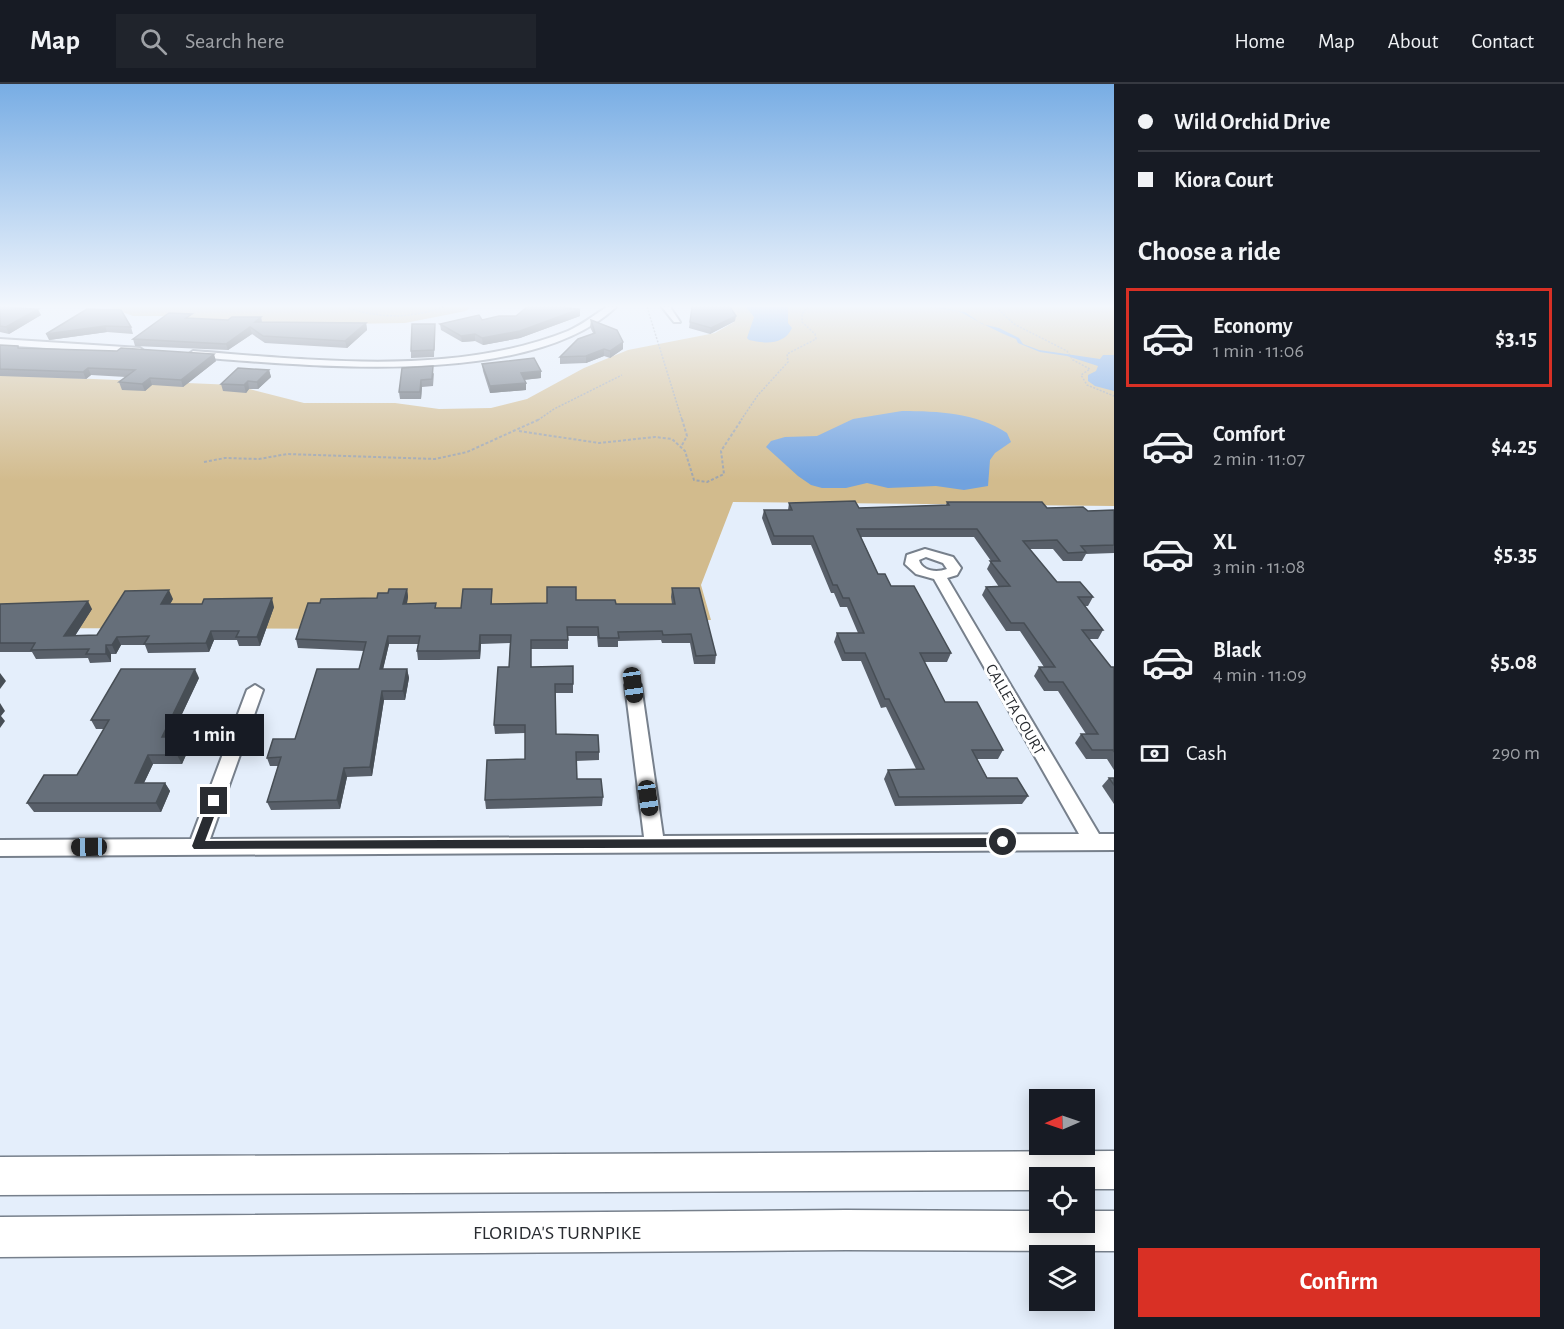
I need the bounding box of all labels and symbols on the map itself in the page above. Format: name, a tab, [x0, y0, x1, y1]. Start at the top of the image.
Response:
street label: CALLETA COURT	[983, 661, 1048, 758]
car	[622, 666, 644, 704]
callout: 1 min	[164, 714, 264, 756]
car	[637, 779, 659, 817]
route end	[200, 787, 227, 814]
route start	[989, 828, 1016, 855]
car	[71, 838, 107, 856]
north arrow	[1029, 1089, 1095, 1155]
street label: FLORIDA'S TURNPIKE	[473, 1223, 641, 1243]

